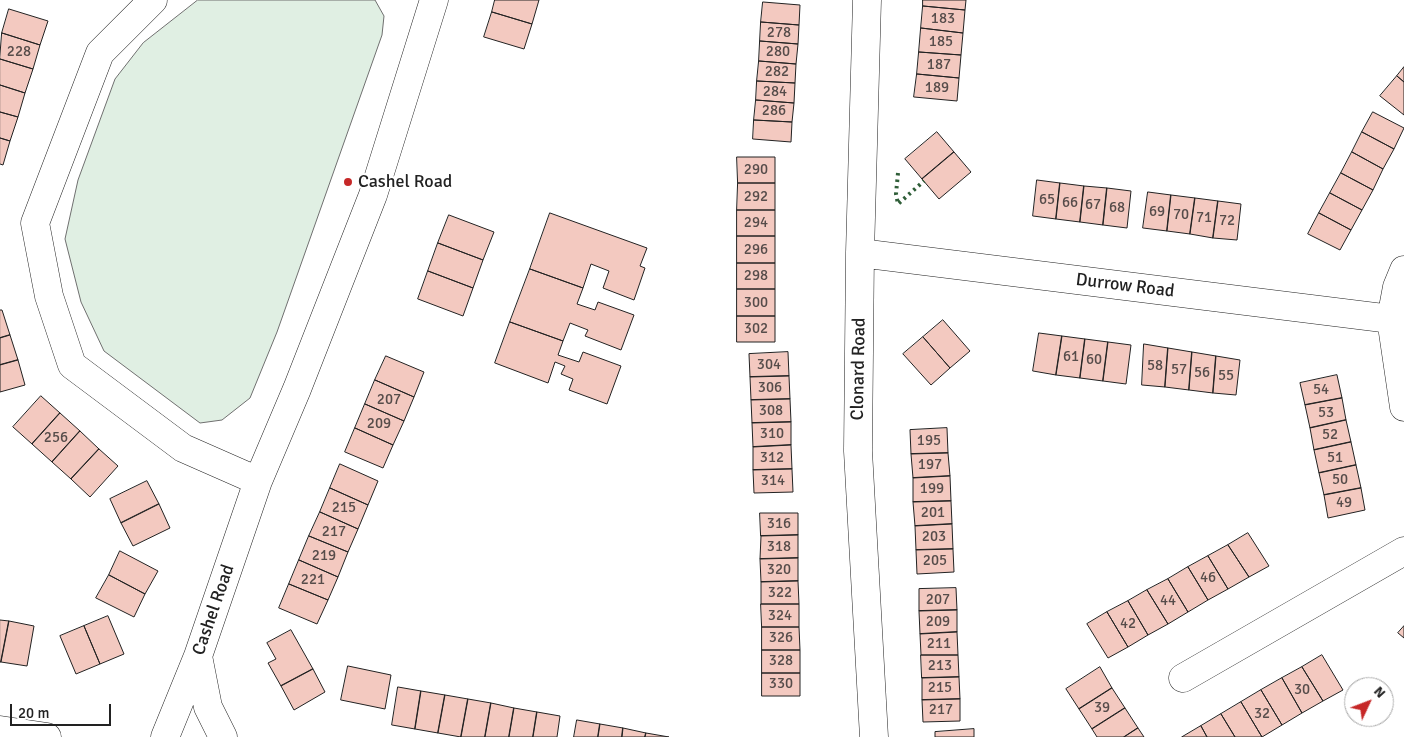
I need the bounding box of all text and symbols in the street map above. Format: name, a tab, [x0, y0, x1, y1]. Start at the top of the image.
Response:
house number: 183	[931, 10, 955, 28]
house number: 278	[767, 24, 791, 42]
house number: 185	[929, 33, 953, 51]
house number: 228	[7, 43, 31, 61]
house number: 280	[766, 43, 790, 61]
house number: 187	[927, 56, 951, 74]
house number: 282	[765, 63, 789, 81]
house number: 189	[925, 79, 949, 97]
house number: 284	[763, 83, 787, 101]
house number: 286	[762, 102, 786, 120]
house number: 290	[744, 161, 768, 179]
place label: Cashel Road	[358, 171, 452, 193]
marker: Cashel Road	[342, 176, 354, 188]
house number: 292	[744, 188, 768, 206]
house number: 65	[1039, 191, 1055, 209]
house number: 66	[1062, 194, 1078, 212]
house number: 67	[1085, 196, 1101, 214]
house number: 68	[1109, 199, 1125, 217]
house number: 69	[1149, 203, 1165, 221]
house number: 70	[1173, 206, 1189, 224]
house number: 71	[1196, 209, 1212, 227]
house number: 72	[1219, 212, 1235, 230]
house number: 294	[744, 214, 768, 232]
house number: 296	[744, 241, 768, 259]
house number: 298	[744, 267, 768, 285]
street label: Durrow Road	[1075, 269, 1175, 303]
house number: 300	[744, 294, 768, 312]
street label: Clonard Road	[847, 317, 871, 421]
house number: 302	[744, 320, 768, 338]
house number: 61	[1063, 348, 1079, 366]
house number: 60	[1086, 351, 1102, 369]
house number: 304	[757, 356, 781, 374]
house number: 58	[1147, 357, 1163, 375]
house number: 57	[1171, 361, 1187, 379]
house number: 56	[1194, 364, 1210, 382]
house number: 55	[1218, 367, 1234, 385]
house number: 306	[758, 379, 782, 397]
house number: 54	[1313, 381, 1329, 399]
house number: 207	[377, 391, 401, 409]
house number: 308	[759, 402, 783, 420]
house number: 53	[1318, 404, 1334, 422]
house number: 209	[367, 415, 391, 433]
house number: 310	[760, 425, 784, 443]
house number: 52	[1322, 426, 1338, 444]
house number: 256	[44, 429, 68, 447]
house number: 195	[917, 432, 941, 450]
house number: 312	[760, 449, 784, 467]
house number: 51	[1327, 449, 1343, 467]
house number: 197	[918, 456, 942, 474]
house number: 50	[1332, 471, 1348, 489]
house number: 314	[761, 472, 785, 490]
house number: 199	[920, 480, 944, 498]
house number: 49	[1336, 494, 1352, 512]
house number: 215	[332, 499, 356, 517]
house number: 201	[921, 504, 945, 522]
house number: 316	[767, 515, 791, 533]
house number: 217	[322, 523, 346, 541]
house number: 203	[922, 528, 946, 546]
house number: 318	[767, 538, 791, 556]
house number: 219	[312, 547, 336, 565]
house number: 205	[923, 552, 947, 570]
house number: 320	[767, 561, 791, 579]
street label: Cashel Road	[188, 562, 240, 658]
house number: 46	[1200, 569, 1216, 587]
house number: 221	[301, 571, 325, 589]
house number: 322	[768, 584, 792, 602]
house number: 207	[926, 591, 950, 609]
house number: 44	[1160, 592, 1176, 610]
house number: 324	[768, 607, 792, 625]
house number: 209	[926, 613, 950, 631]
house number: 42	[1120, 615, 1136, 633]
house number: 326	[769, 629, 793, 647]
house number: 211	[927, 635, 951, 653]
house number: 328	[769, 652, 793, 670]
house number: 213	[928, 657, 952, 675]
house number: 330	[769, 675, 793, 693]
north arrow	[1344, 677, 1394, 727]
house number: 215	[928, 679, 952, 697]
house number: 30	[1294, 681, 1310, 699]
text: N	[1370, 683, 1389, 701]
scale bar	[12, 694, 114, 726]
house number: 39	[1094, 699, 1110, 717]
house number: 217	[929, 701, 953, 719]
text: 20 m	[18, 704, 49, 722]
house number: 32	[1254, 705, 1270, 723]

